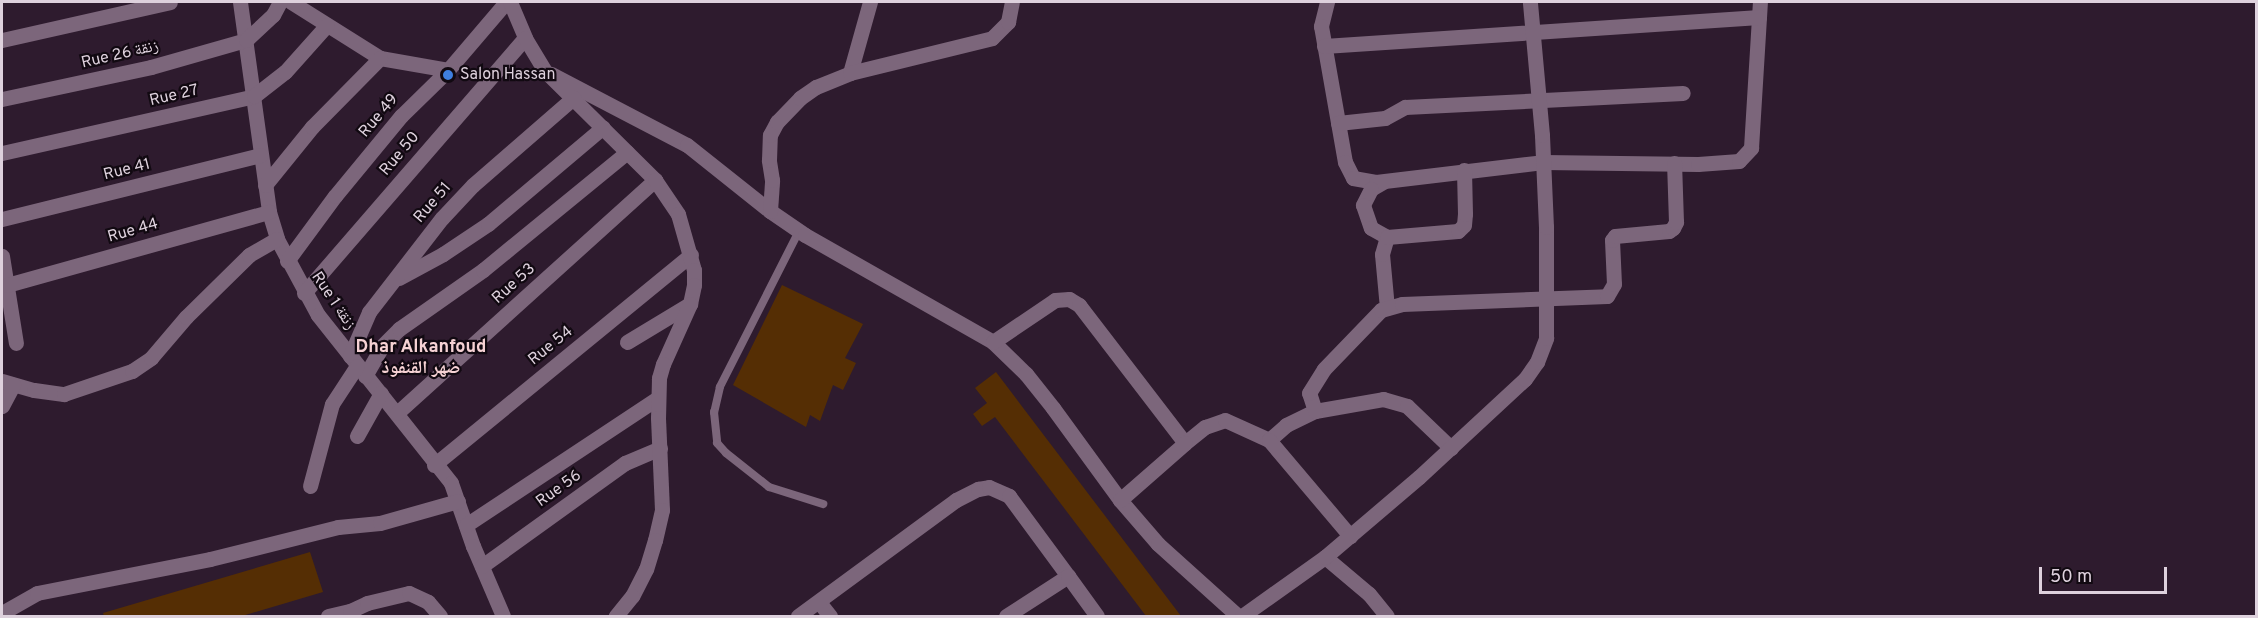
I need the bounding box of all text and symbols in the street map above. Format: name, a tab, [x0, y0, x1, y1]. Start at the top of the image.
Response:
street label: Rue 26 زنقة	[79, 37, 161, 73]
place label: Salon Hassan	[460, 65, 555, 85]
marker: Salon Hassan	[441, 68, 455, 82]
street label: Rue 27	[148, 81, 200, 111]
street label: Rue 49	[355, 90, 403, 142]
street label: Rue 50	[376, 128, 424, 180]
street label: Rue 41	[102, 155, 152, 185]
street label: Rue 51	[410, 179, 456, 227]
street label: Rue 44	[106, 215, 160, 247]
street label: Rue 53	[489, 260, 539, 308]
street label: Rue 1 زنقة	[307, 269, 359, 333]
street label: Rue 54	[525, 322, 577, 370]
district label: Dhar Alkanfoud ضهر القنفوذ	[355, 338, 487, 380]
street label: Rue 56	[533, 466, 585, 512]
scale bar	[2042, 555, 2170, 593]
text: 50 m	[2050, 566, 2092, 589]

